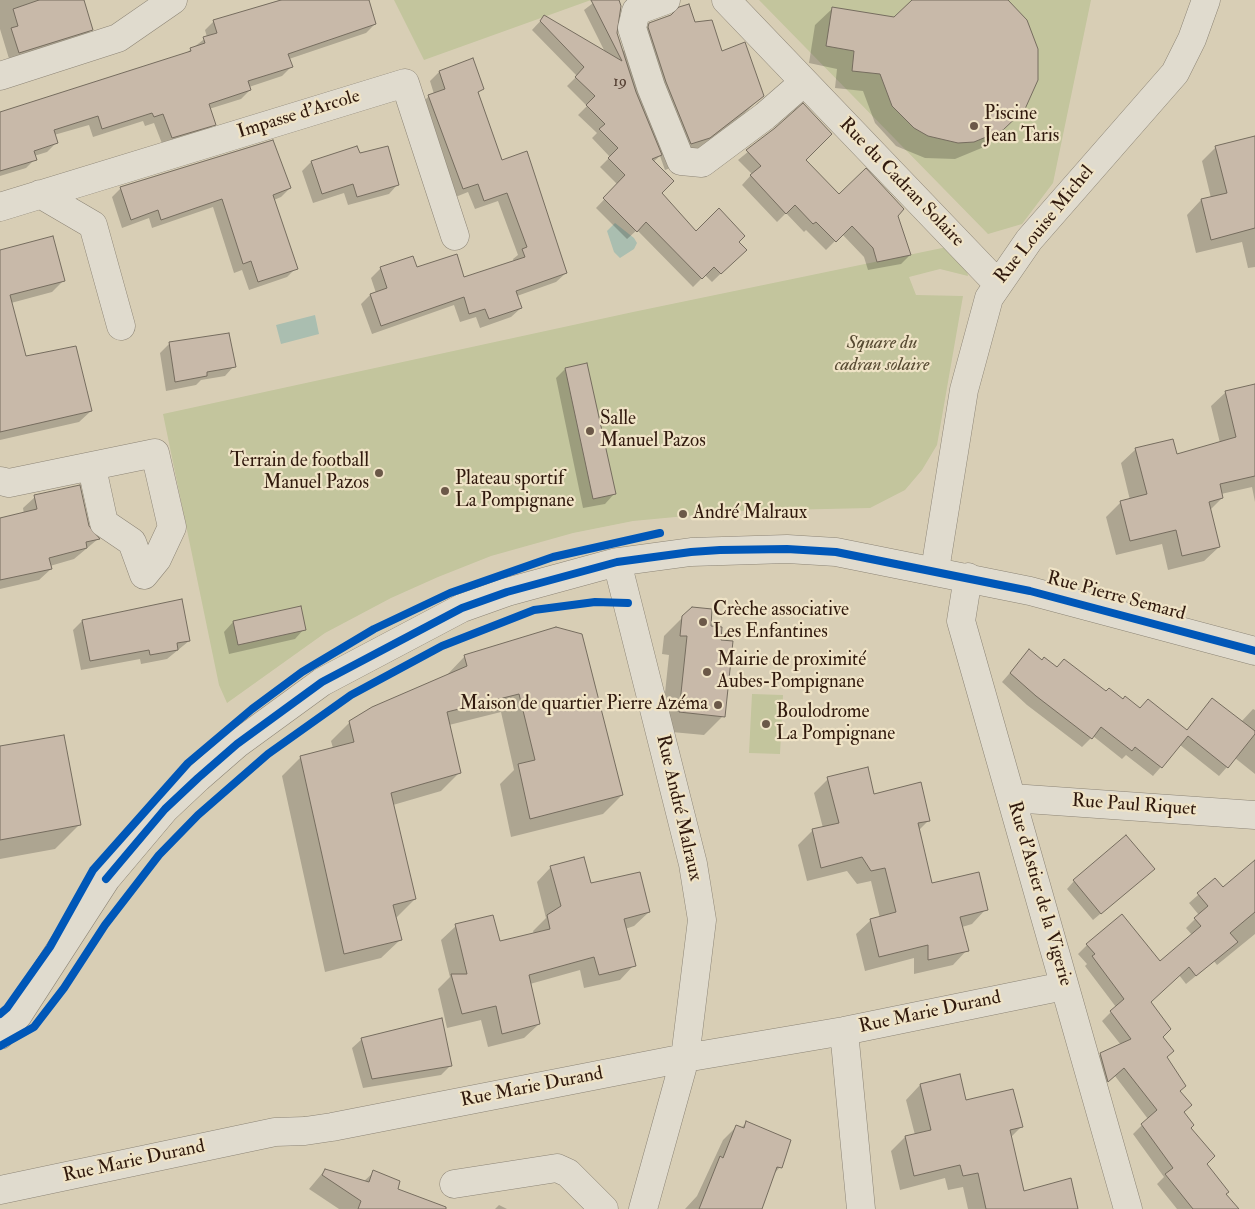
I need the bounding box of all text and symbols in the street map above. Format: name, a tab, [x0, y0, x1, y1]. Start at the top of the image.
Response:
house number: 19	[613, 73, 627, 93]
street label: Impasse d'Arcole	[235, 86, 363, 144]
place label: Piscine Jean Taris	[984, 104, 1059, 148]
street label: Rue du Cadran Solaire	[834, 114, 968, 252]
marker: Piscine Jean Taris	[968, 120, 980, 132]
street label: Rue Louise Michel	[990, 161, 1100, 289]
park label: Square du cadran solaire	[835, 333, 929, 377]
place label: Salle Manuel Pazos	[600, 409, 706, 453]
marker: Salle Manuel Pazos	[584, 425, 596, 437]
place label: Terrain de football Manuel Pazos	[230, 451, 369, 495]
marker: Terrain de football Manuel Pazos	[373, 467, 385, 479]
place label: Plateau sportif La Pompignane	[455, 469, 574, 513]
marker: Plateau sportif La Pompignane	[439, 485, 451, 497]
place label: André Malraux	[693, 503, 807, 525]
marker: André Malraux	[677, 508, 689, 520]
street label: Rue Pierre Semard	[1044, 568, 1188, 626]
place label: Crèche associative Les Enfantines	[713, 600, 849, 644]
marker: Crèche associative Les Enfantines	[697, 616, 709, 628]
place label: Mairie de proximité Aubes-Pompignane	[717, 650, 866, 694]
marker: Mairie de proximité Aubes-Pompignane	[701, 666, 713, 678]
place label: Maison de quartier Pierre Azéma	[460, 694, 708, 716]
marker: Maison de quartier Pierre Azéma	[712, 699, 724, 711]
place label: Boulodrome La Pompignane	[776, 702, 895, 746]
marker: Boulodrome La Pompignane	[760, 718, 772, 730]
street label: Rue André Malraux	[650, 733, 706, 883]
street label: Rue Paul Riquet	[1071, 790, 1197, 822]
street label: Rue d'Astier de la Vigerie	[1002, 799, 1076, 989]
street label: Rue Marie Durand	[857, 987, 1003, 1039]
street label: Rue Marie Durand	[459, 1063, 605, 1113]
street label: Rue Marie Durand	[61, 1136, 207, 1188]

